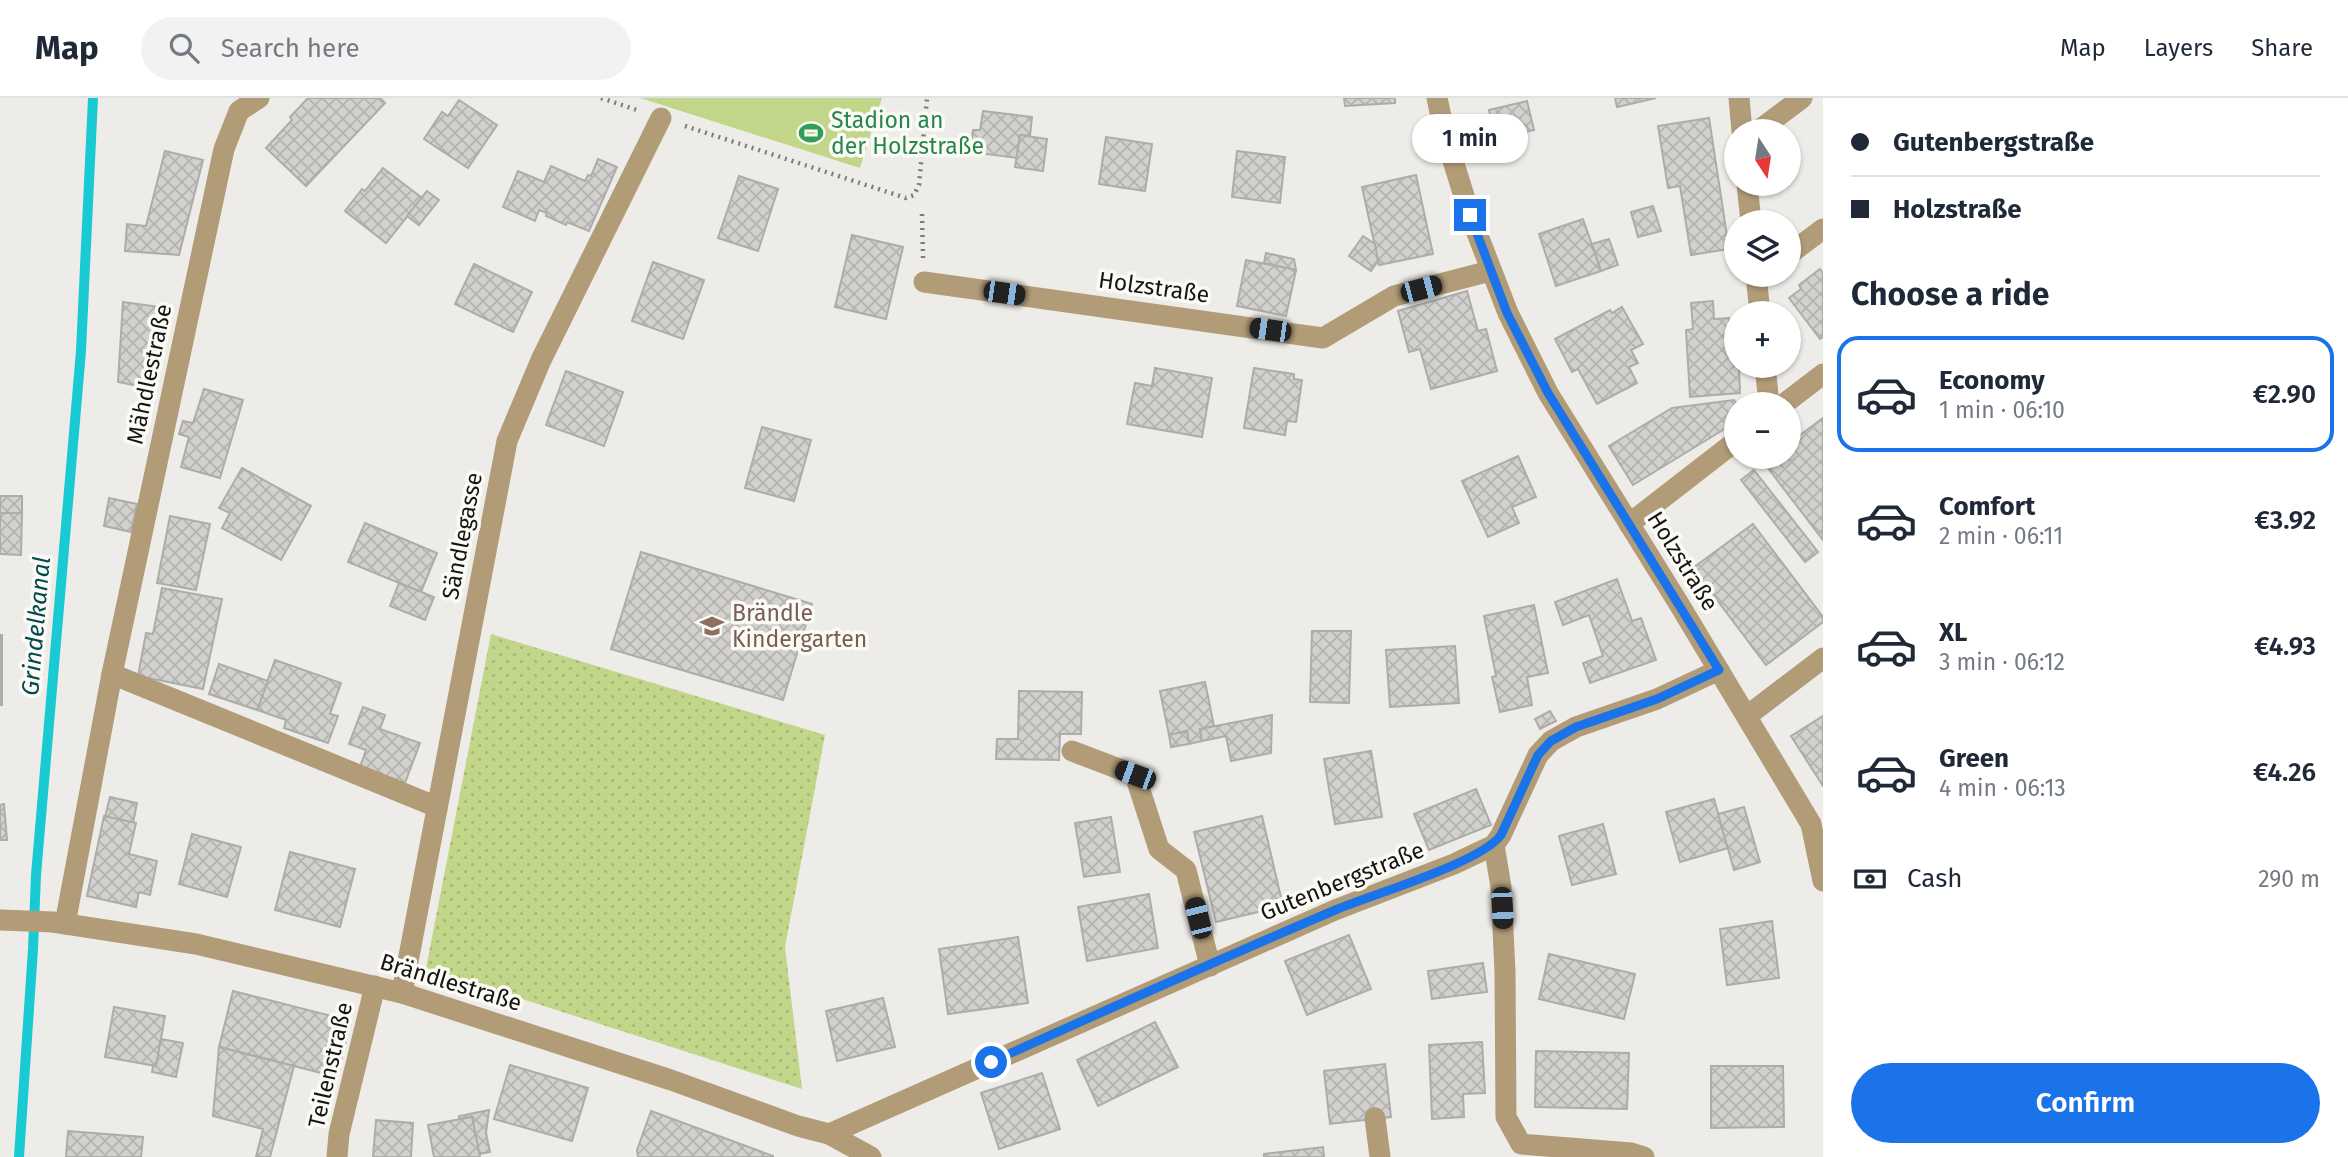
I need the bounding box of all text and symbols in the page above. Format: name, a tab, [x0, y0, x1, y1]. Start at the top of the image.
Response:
search box	[141, 17, 631, 80]
text: Map	[35, 28, 99, 68]
icon: search	[165, 29, 203, 67]
text: Search here	[221, 33, 360, 64]
text: Map	[2060, 34, 2106, 62]
text: Layers	[2144, 34, 2213, 62]
text: Share	[2251, 34, 2313, 62]
place label: Stadion an der Holzstraße	[831, 106, 984, 160]
callout: 1 min	[1412, 114, 1528, 162]
sports icon: Stadion an der Holzstraße	[797, 119, 825, 147]
north arrow	[1724, 119, 1801, 196]
map controls	[1724, 119, 1801, 469]
text: 1 min	[1442, 124, 1498, 152]
text: Gutenbergstraße	[1893, 127, 2094, 158]
text: Holzstraße	[1893, 194, 2022, 225]
route end	[1454, 199, 1486, 231]
button: layers	[1724, 210, 1801, 287]
street label: Holzstraße	[1097, 265, 1211, 309]
car	[1398, 273, 1445, 305]
text: Choose a ride	[1851, 275, 2049, 313]
car	[982, 280, 1027, 306]
street label: Mähdlestraße	[120, 301, 178, 447]
button: +	[1724, 301, 1801, 378]
car	[1248, 317, 1293, 343]
icon: car	[1855, 363, 1918, 426]
text: Economy	[1939, 365, 2045, 396]
text: €2.90	[2253, 379, 2316, 410]
button: −	[1724, 392, 1801, 469]
text: 1 min · 06:10	[1939, 396, 2065, 424]
street label: Sändlegasse	[436, 470, 488, 602]
icon: car	[1855, 489, 1918, 552]
text: Comfort	[1939, 491, 2035, 522]
text: €3.92	[2255, 505, 2316, 536]
street label: Holzstraße	[1642, 506, 1724, 616]
text: 2 min · 06:11	[1939, 522, 2063, 550]
water label: Grindelkanal	[16, 555, 56, 697]
place label: Brändle Kindergarten	[732, 599, 867, 653]
school or university icon: Brändle Kindergarten	[698, 612, 726, 640]
icon: car	[1855, 615, 1918, 678]
text: XL	[1939, 617, 1967, 648]
text: €4.93	[2254, 631, 2316, 662]
text: 3 min · 06:12	[1939, 648, 2065, 676]
icon: car	[1855, 741, 1918, 804]
text: Green	[1939, 743, 2009, 774]
text: €4.26	[2253, 757, 2316, 788]
car	[1112, 758, 1159, 792]
text: 4 min · 06:13	[1939, 774, 2066, 802]
street label: Gutenbergstraße	[1256, 835, 1428, 927]
icon: cash	[1851, 860, 1889, 898]
text: Cash	[1907, 863, 1963, 894]
text: 290 m	[2258, 865, 2320, 893]
car	[1491, 886, 1514, 930]
car	[1183, 895, 1214, 941]
street label: Brändlestraße	[377, 947, 525, 1017]
street label: Teilenstraße	[302, 999, 358, 1131]
route start	[975, 1046, 1007, 1078]
button: Confirm	[1851, 1063, 2320, 1143]

